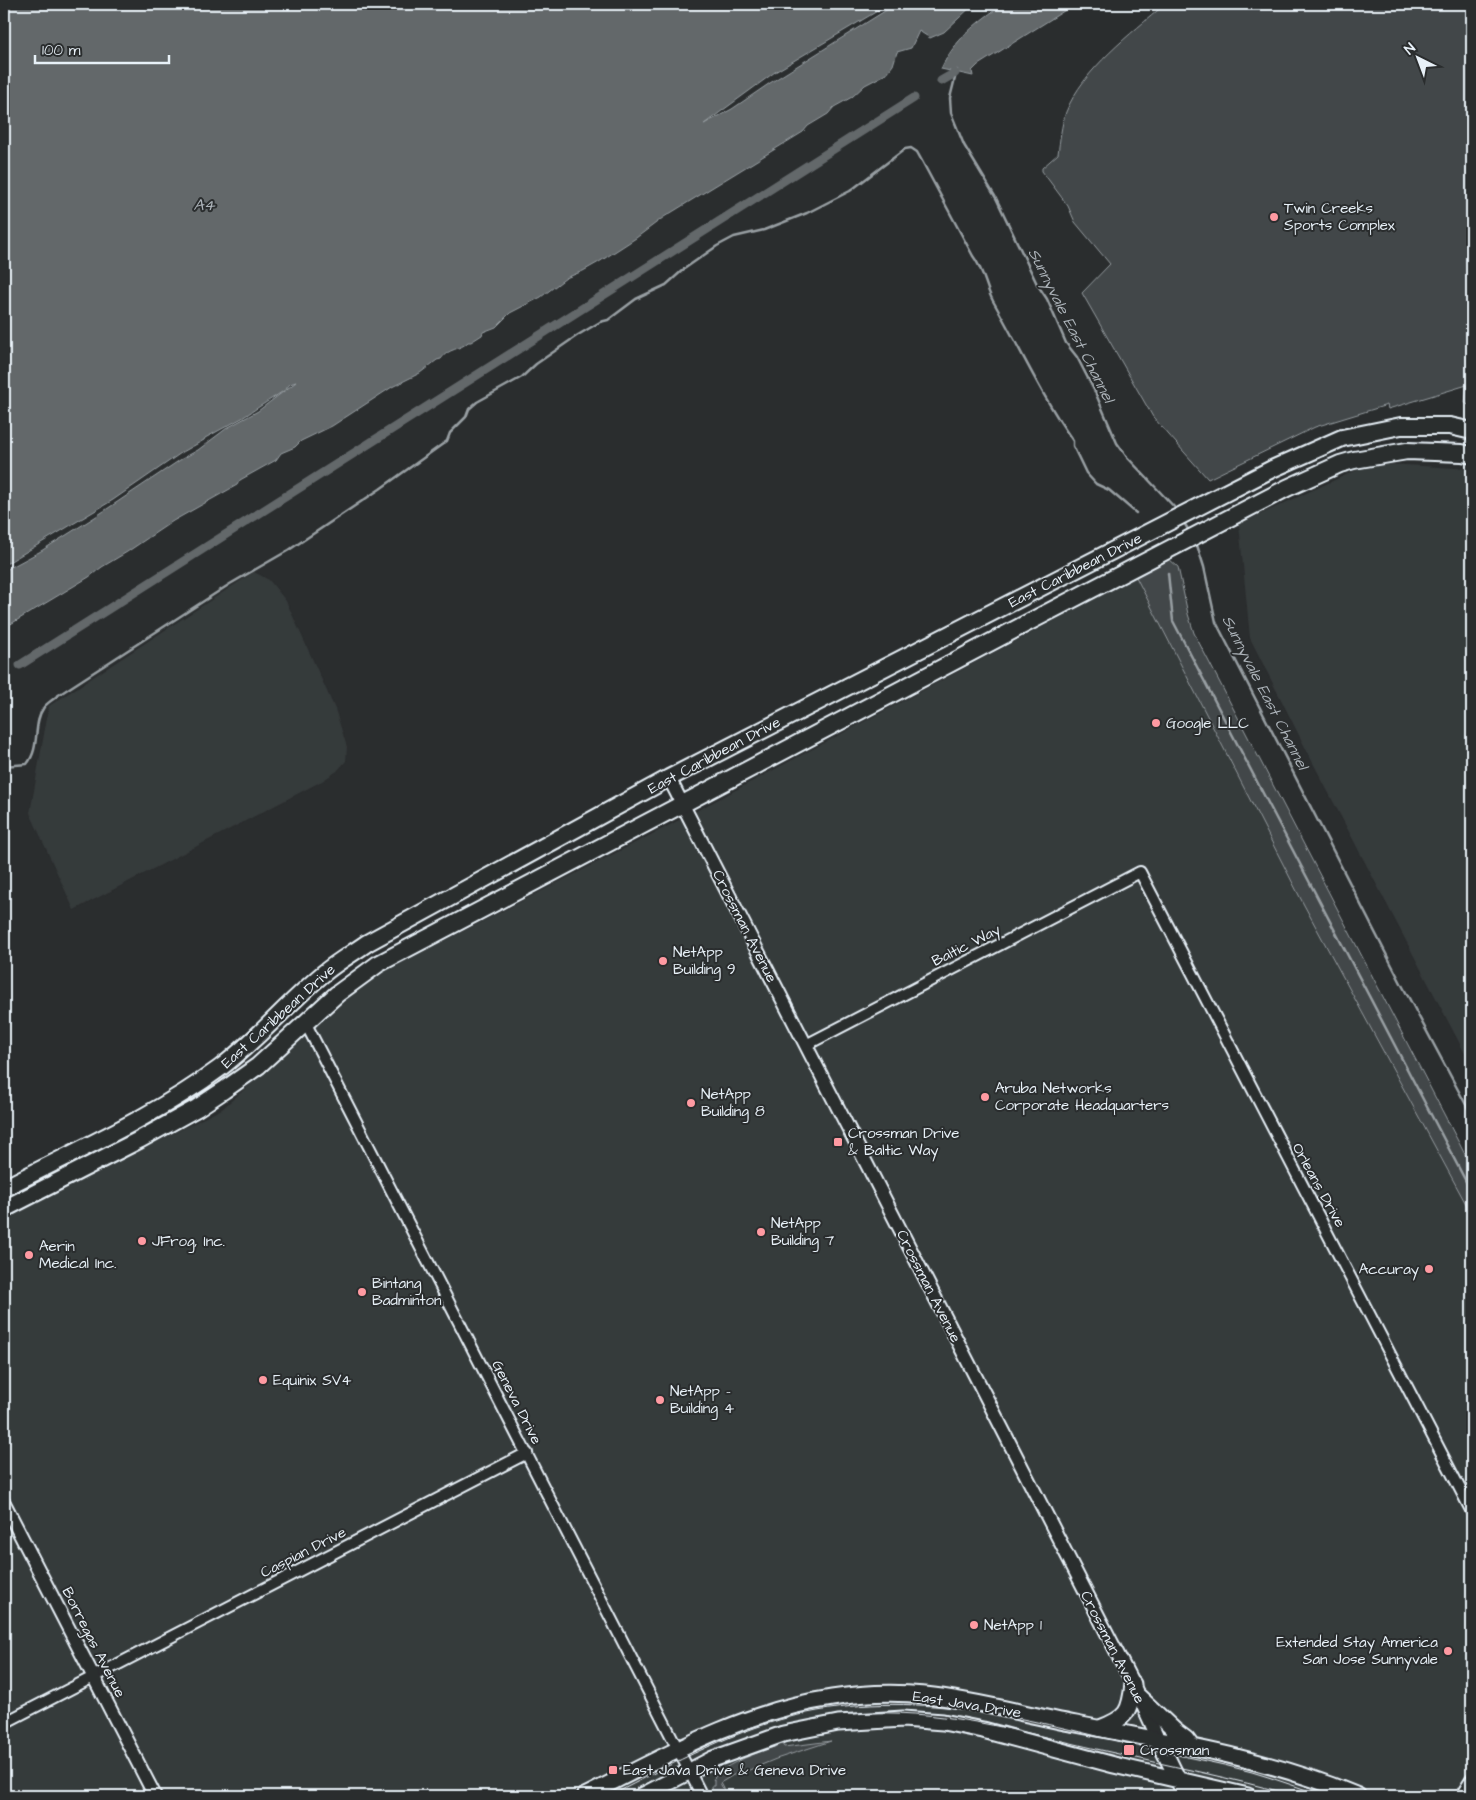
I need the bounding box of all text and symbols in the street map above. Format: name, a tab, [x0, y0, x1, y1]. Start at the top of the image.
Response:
scale bar	[35, 32, 169, 64]
north arrow	[1394, 32, 1444, 82]
text: N	[1400, 39, 1420, 59]
text: 100 m	[42, 40, 81, 61]
water label: A4	[193, 194, 216, 216]
place label: Twin Creeks Sports Complex	[1284, 198, 1396, 236]
marker: Twin Creeks Sports Complex	[1268, 211, 1280, 223]
water label: Sunnyvale East Channel	[1022, 245, 1121, 409]
street label: East Caribbean Drive	[1005, 528, 1146, 613]
water label: Sunnyvale East Channel	[1216, 612, 1315, 776]
street label: East Caribbean Drive	[644, 712, 784, 799]
place label: Google LLC	[1166, 713, 1249, 735]
marker: Google LLC	[1150, 717, 1162, 729]
street label: Crossman Avenue	[707, 866, 782, 986]
street label: Baltic Way	[928, 919, 1005, 973]
place label: NetApp Building 9	[673, 942, 736, 981]
marker: NetApp Building 9	[657, 955, 669, 967]
street label: East Caribbean Drive	[217, 959, 340, 1073]
place label: Aruba Networks Corporate Headquarters	[995, 1078, 1169, 1116]
place label: NetApp Building 8	[701, 1084, 765, 1123]
marker: Aruba Networks Corporate Headquarters	[979, 1091, 991, 1103]
marker: NetApp Building 8	[685, 1097, 697, 1109]
place label: Crossman Drive & Baltic Way	[848, 1123, 959, 1162]
marker: Crossman Drive & Baltic Way	[832, 1136, 844, 1148]
street label: Orleans Drive	[1287, 1139, 1350, 1231]
place label: NetApp Building 7	[771, 1213, 834, 1252]
marker: NetApp Building 7	[755, 1226, 767, 1238]
street label: Crossman Avenue	[891, 1226, 966, 1346]
place label: JFrog, Inc.	[152, 1231, 225, 1253]
marker: JFrog, Inc.	[136, 1235, 148, 1247]
place label: Aerin Medical Inc.	[39, 1236, 116, 1274]
marker: Aerin Medical Inc.	[23, 1249, 35, 1261]
place label: Accuray	[1359, 1259, 1419, 1281]
marker: Accuray	[1423, 1263, 1435, 1275]
place label: Bintang Badminton	[372, 1273, 442, 1311]
marker: Bintang Badminton	[356, 1286, 368, 1298]
street label: Geneva Drive	[486, 1357, 547, 1448]
place label: Equinix SV4	[273, 1370, 352, 1391]
marker: Equinix SV4	[257, 1374, 269, 1386]
place label: NetApp - Building 4	[670, 1381, 734, 1420]
marker: NetApp - Building 4	[654, 1394, 666, 1406]
street label: Caspian Drive	[257, 1522, 350, 1583]
street label: Borregas Avenue	[56, 1583, 130, 1702]
street label: Crossman Avenue	[1075, 1587, 1150, 1707]
place label: NetApp 1	[984, 1615, 1042, 1636]
marker: NetApp 1	[968, 1619, 980, 1631]
place label: Extended Stay America San Jose Sunnyvale	[1276, 1632, 1438, 1671]
marker: Extended Stay America San Jose Sunnyvale	[1442, 1645, 1454, 1657]
street label: East Java Drive	[911, 1686, 1023, 1723]
place label: Crossman	[1140, 1740, 1210, 1761]
marker: Crossman	[1122, 1743, 1136, 1757]
place label: East Java Drive & Geneva Drive	[623, 1760, 846, 1781]
marker: East Java Drive & Geneva Drive	[607, 1764, 619, 1776]

